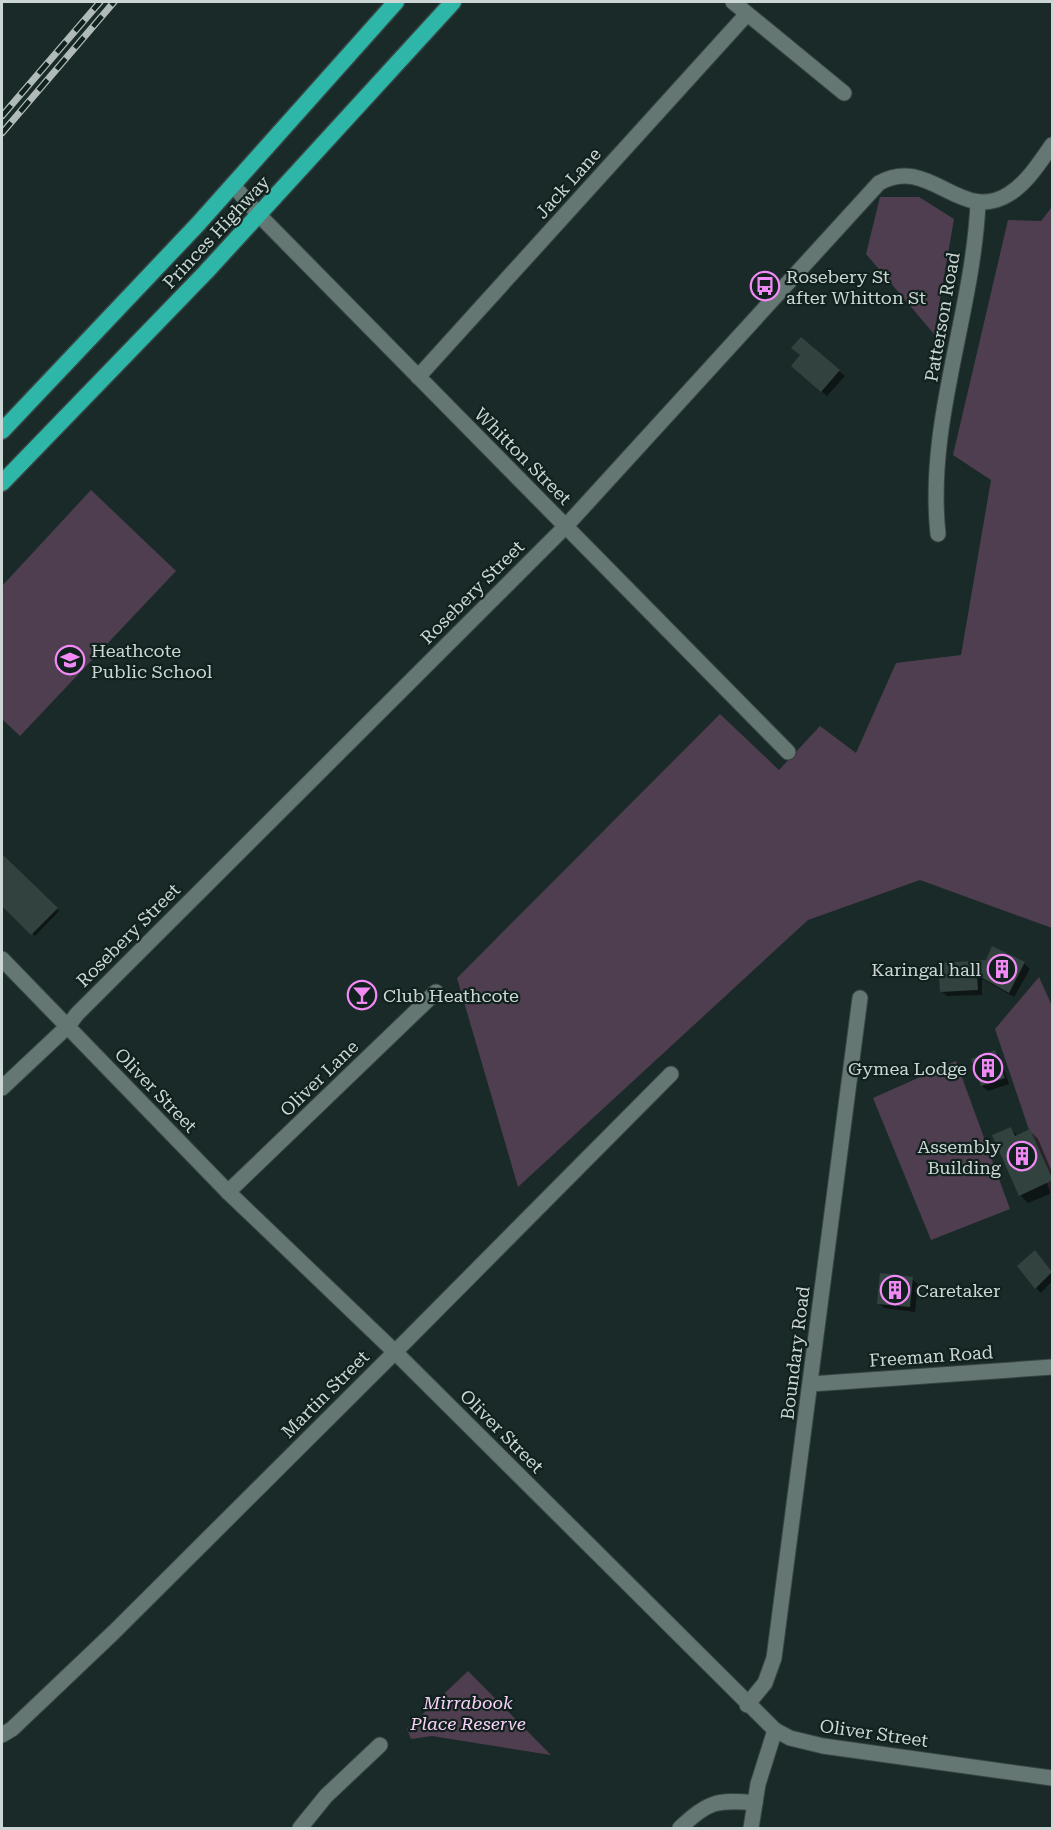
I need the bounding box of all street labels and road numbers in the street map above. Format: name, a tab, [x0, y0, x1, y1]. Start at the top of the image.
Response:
street label: Jack Lane	[531, 143, 605, 223]
street label: Princes Highway	[158, 171, 274, 293]
street label: Patterson Road	[920, 250, 964, 383]
street label: Whitton Street	[470, 403, 576, 509]
street label: Rosebery Street	[416, 536, 528, 648]
street label: Rosebery Street	[72, 879, 184, 991]
street label: Oliver Lane	[276, 1036, 362, 1120]
street label: Oliver Street	[111, 1043, 202, 1137]
street label: Boundary Road	[776, 1285, 814, 1421]
street label: Freeman Road	[868, 1341, 994, 1371]
street label: Martin Street	[277, 1346, 373, 1442]
street label: Oliver Street	[456, 1385, 548, 1477]
street label: Oliver Street	[819, 1715, 930, 1751]

